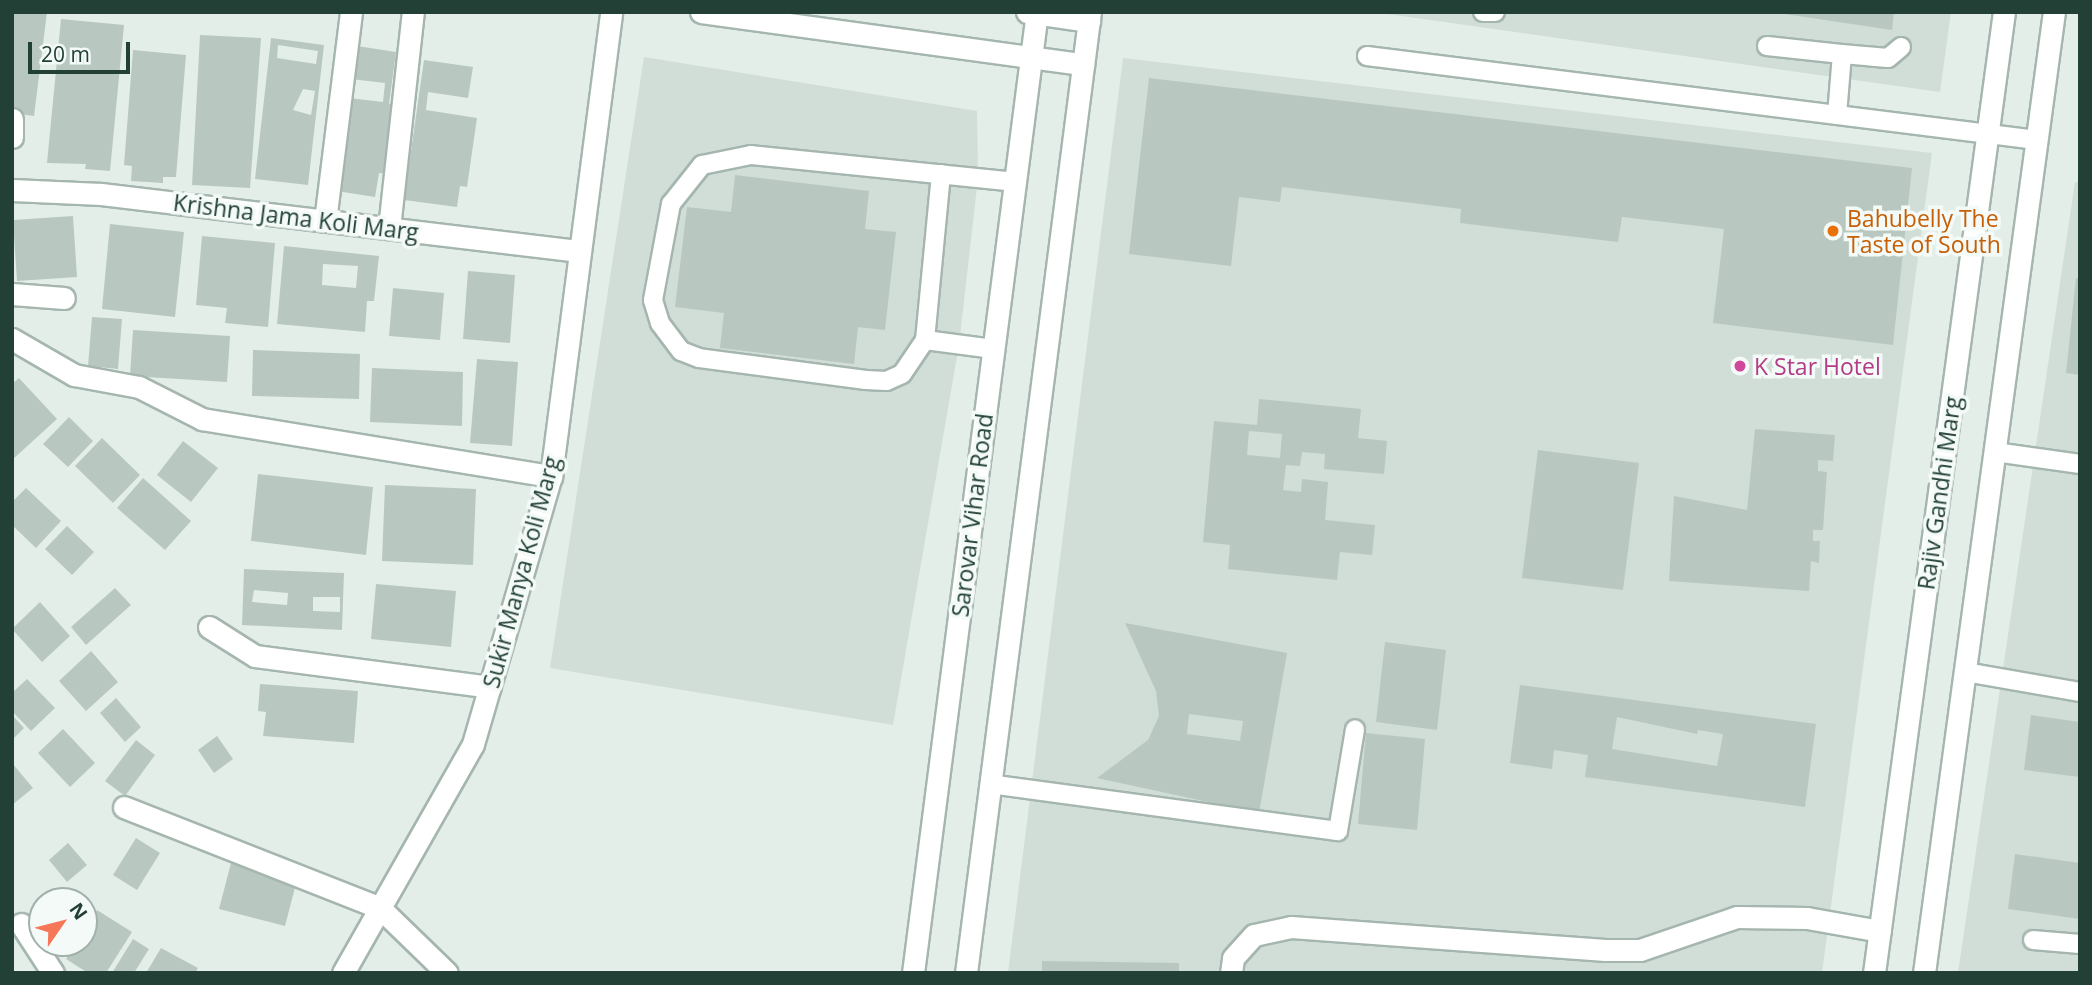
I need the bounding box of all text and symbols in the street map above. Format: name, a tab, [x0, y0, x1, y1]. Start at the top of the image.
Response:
scale bar	[32, 28, 133, 72]
text: 20 m	[41, 40, 90, 68]
street label: Krishna Jama Koli Marg	[172, 188, 420, 246]
place label: Bahubelly The Taste of South	[1847, 204, 2001, 258]
marker: Bahubelly The Taste of South	[1825, 223, 1841, 239]
place label: K Star Hotel	[1754, 352, 1881, 380]
marker: K Star Hotel	[1732, 358, 1748, 374]
street label: Rajiv Gandhi Marg	[1912, 395, 1966, 591]
street label: Sarovar Vihar Road	[946, 412, 998, 618]
street label: Sukir Manya Koli Marg	[477, 453, 565, 691]
north arrow	[28, 887, 98, 957]
text: N	[63, 897, 94, 925]

